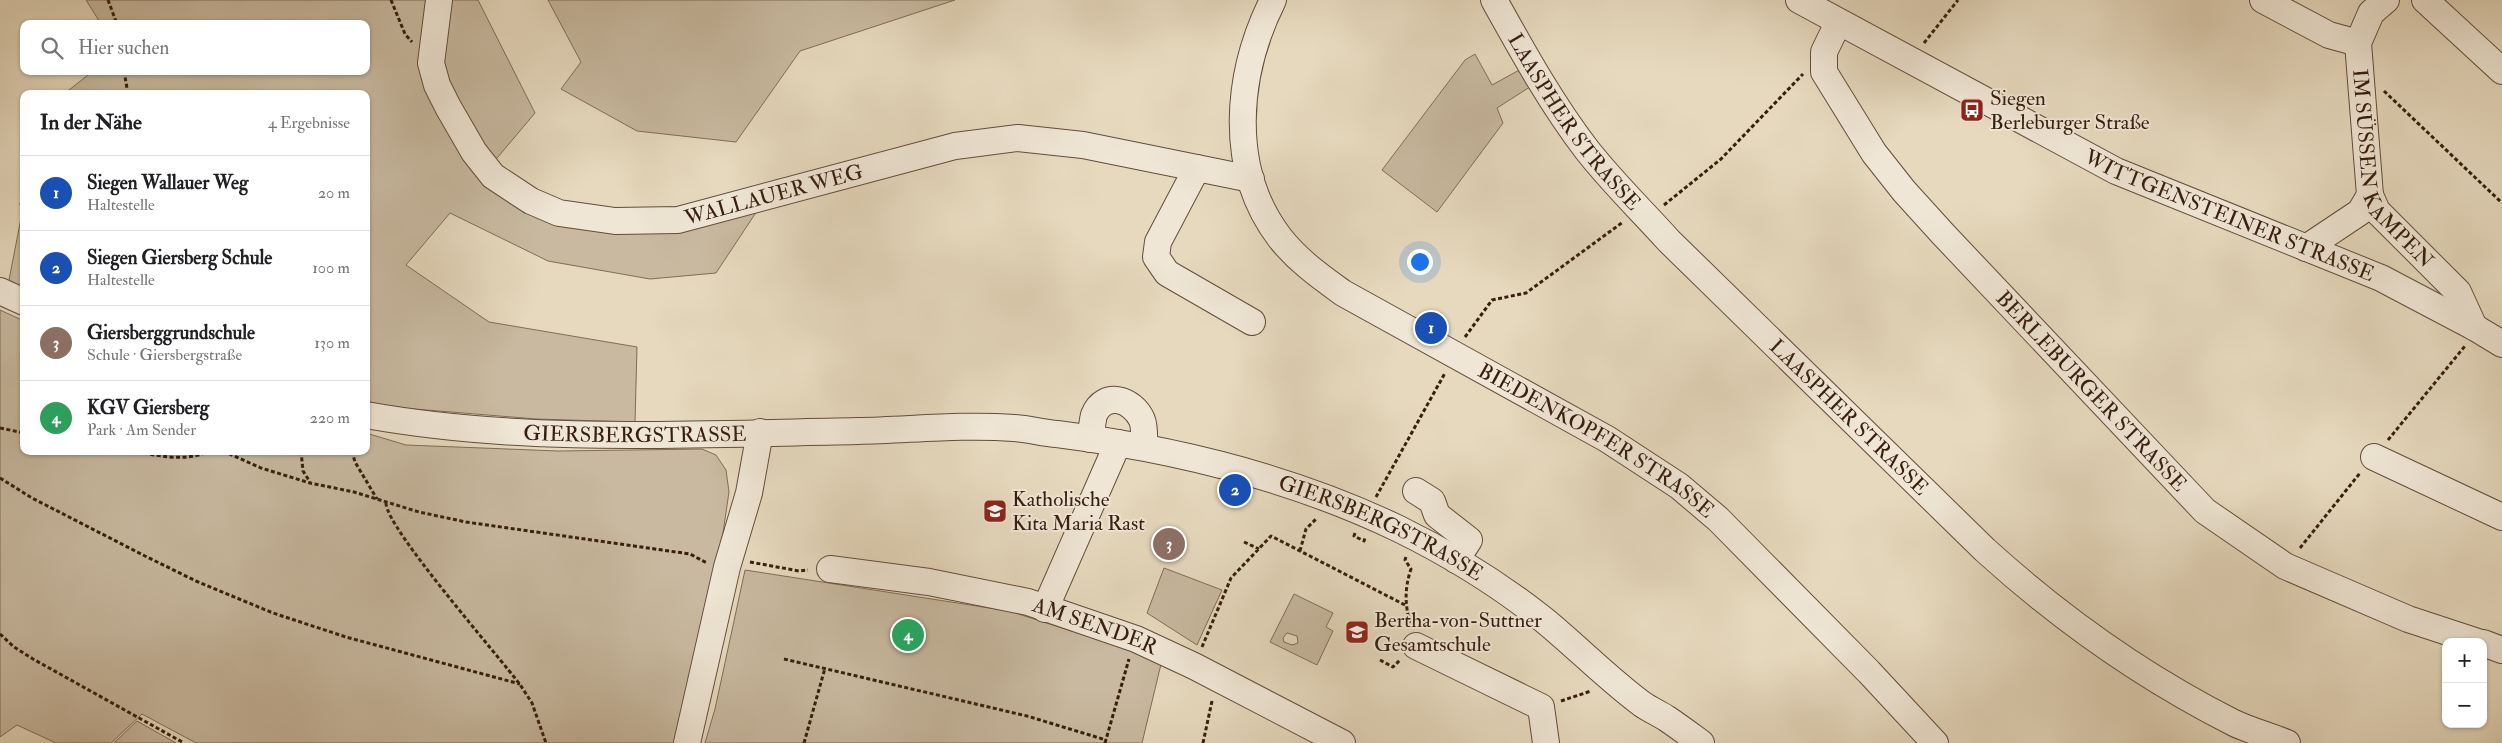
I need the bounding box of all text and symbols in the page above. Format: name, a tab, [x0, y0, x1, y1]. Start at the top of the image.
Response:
search box	[20, 20, 370, 75]
street label: LAASPHER STRASSE	[1501, 29, 1646, 216]
icon: search	[38, 34, 66, 62]
text: Hier suchen	[78, 36, 169, 60]
street label: IM SÜSSEN KAMPEN	[2346, 68, 2439, 274]
place label: Siegen Berleburger Straße	[1990, 85, 2150, 136]
bus stop icon: Siegen Berleburger Straße	[1959, 97, 1985, 123]
text: In der Nähe	[40, 109, 142, 136]
text: 4 Ergebnisse	[268, 113, 350, 133]
street label: WITTGENSTEINER STRASSE	[2079, 143, 2378, 288]
street label: WALLAUER WEG	[681, 158, 866, 232]
text: Siegen Wallauer Weg	[87, 171, 248, 195]
text: 1	[53, 183, 59, 203]
text: 20 m	[318, 183, 350, 203]
text: Haltestelle	[87, 195, 155, 215]
text: Siegen Giersberg Schule	[87, 246, 272, 270]
your location	[1407, 249, 1433, 275]
text: 2	[52, 258, 60, 278]
text: 100 m	[312, 258, 350, 278]
text: Haltestelle	[87, 270, 155, 290]
street label: BERLEBURGER STRASSE	[1990, 285, 2193, 497]
pin: 1	[1415, 309, 1447, 347]
text: Giersberggrundschule	[87, 321, 255, 345]
text: 3	[53, 333, 59, 353]
text: 130 m	[314, 333, 350, 353]
street label: LAASPHER STRASSE	[1763, 334, 1934, 501]
text: Schule · Giersbergstraße	[87, 345, 242, 365]
street label: BIEDENKOPFER STRASSE	[1473, 357, 1720, 524]
text: KGV Giersberg	[87, 396, 209, 420]
text: 4	[52, 408, 60, 428]
text: 220 m	[310, 408, 350, 428]
street label: GIERSBERGSTRASSE	[523, 419, 747, 449]
text: Park · Am Sender	[87, 420, 196, 440]
street label: GIERSBERGSTRASSE	[1275, 469, 1488, 587]
pin: 2	[1219, 471, 1251, 509]
place label: Katholische Kita Maria Rast	[1012, 486, 1145, 537]
school or university icon: Katholische Kita Maria Rast	[982, 498, 1008, 524]
pin: 3	[1153, 525, 1185, 563]
street label: AM SENDER	[1028, 591, 1163, 662]
place label: Bertha-von-Suttner Gesamtschule	[1374, 607, 1542, 658]
pin: 4	[892, 616, 924, 654]
school or university icon: Bertha-von-Suttner Gesamtschule	[1344, 619, 1370, 645]
map controls	[2442, 638, 2487, 728]
button: +	[2442, 638, 2487, 683]
button: −	[2442, 683, 2487, 728]

